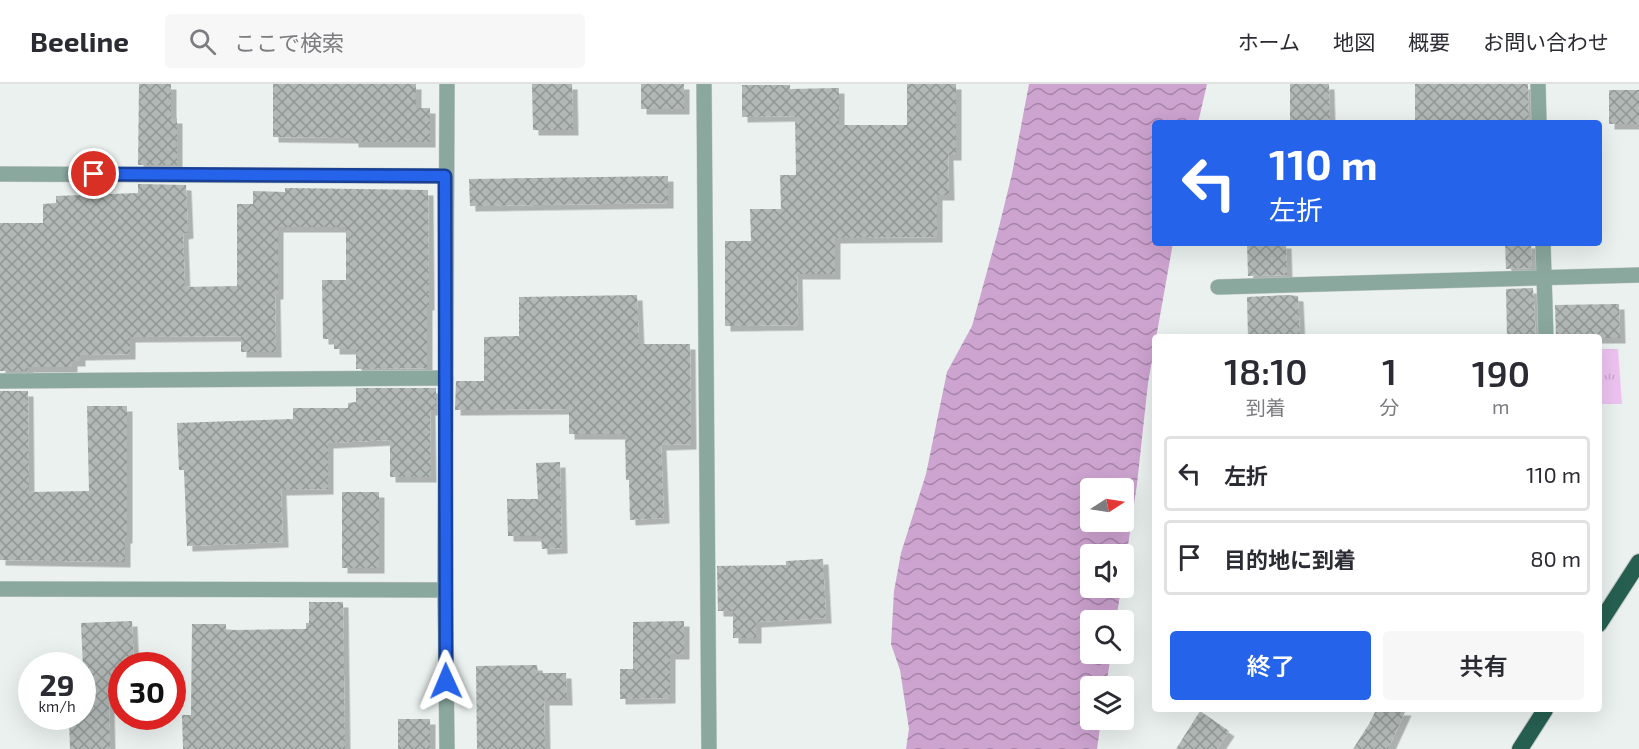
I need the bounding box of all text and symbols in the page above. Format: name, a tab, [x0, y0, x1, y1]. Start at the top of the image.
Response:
search box	[165, 14, 585, 68]
text: Beeline	[30, 24, 129, 58]
icon: search	[186, 25, 219, 58]
text: ここで検索	[234, 29, 344, 55]
text: ホーム	[1238, 29, 1300, 54]
text: 地図	[1333, 29, 1375, 54]
text: 概要	[1408, 29, 1450, 54]
text: お問い合わせ	[1483, 29, 1609, 54]
text: 110 m	[1269, 138, 1378, 188]
icon: left	[1170, 144, 1248, 222]
pin	[68, 148, 119, 199]
icon: arrive	[77, 157, 110, 190]
text: 左折	[1269, 193, 1323, 225]
text: 18:10	[1224, 349, 1308, 392]
text: 1	[1382, 349, 1397, 392]
text: 190	[1472, 351, 1530, 394]
text: m	[1492, 394, 1510, 418]
text: 到着	[1246, 395, 1286, 419]
text: 分	[1380, 395, 1400, 419]
icon: left	[1173, 457, 1206, 490]
text: 110 m	[1526, 461, 1581, 487]
text: 左折	[1224, 462, 1268, 488]
north arrow	[1080, 478, 1134, 532]
map controls	[1080, 478, 1134, 730]
icon: arrive	[1173, 541, 1206, 574]
button: sound	[1080, 544, 1134, 598]
text: 80 m	[1530, 545, 1581, 571]
text: 目的地に到着	[1224, 546, 1356, 572]
button: search	[1080, 610, 1134, 664]
button: 終了	[1170, 631, 1371, 700]
button: 共有	[1383, 631, 1584, 700]
position arrow	[414, 649, 478, 713]
speed limit sign: 30	[108, 652, 186, 730]
text: 29	[39, 666, 75, 702]
button: layers	[1080, 676, 1134, 730]
text: km/h	[38, 697, 76, 715]

